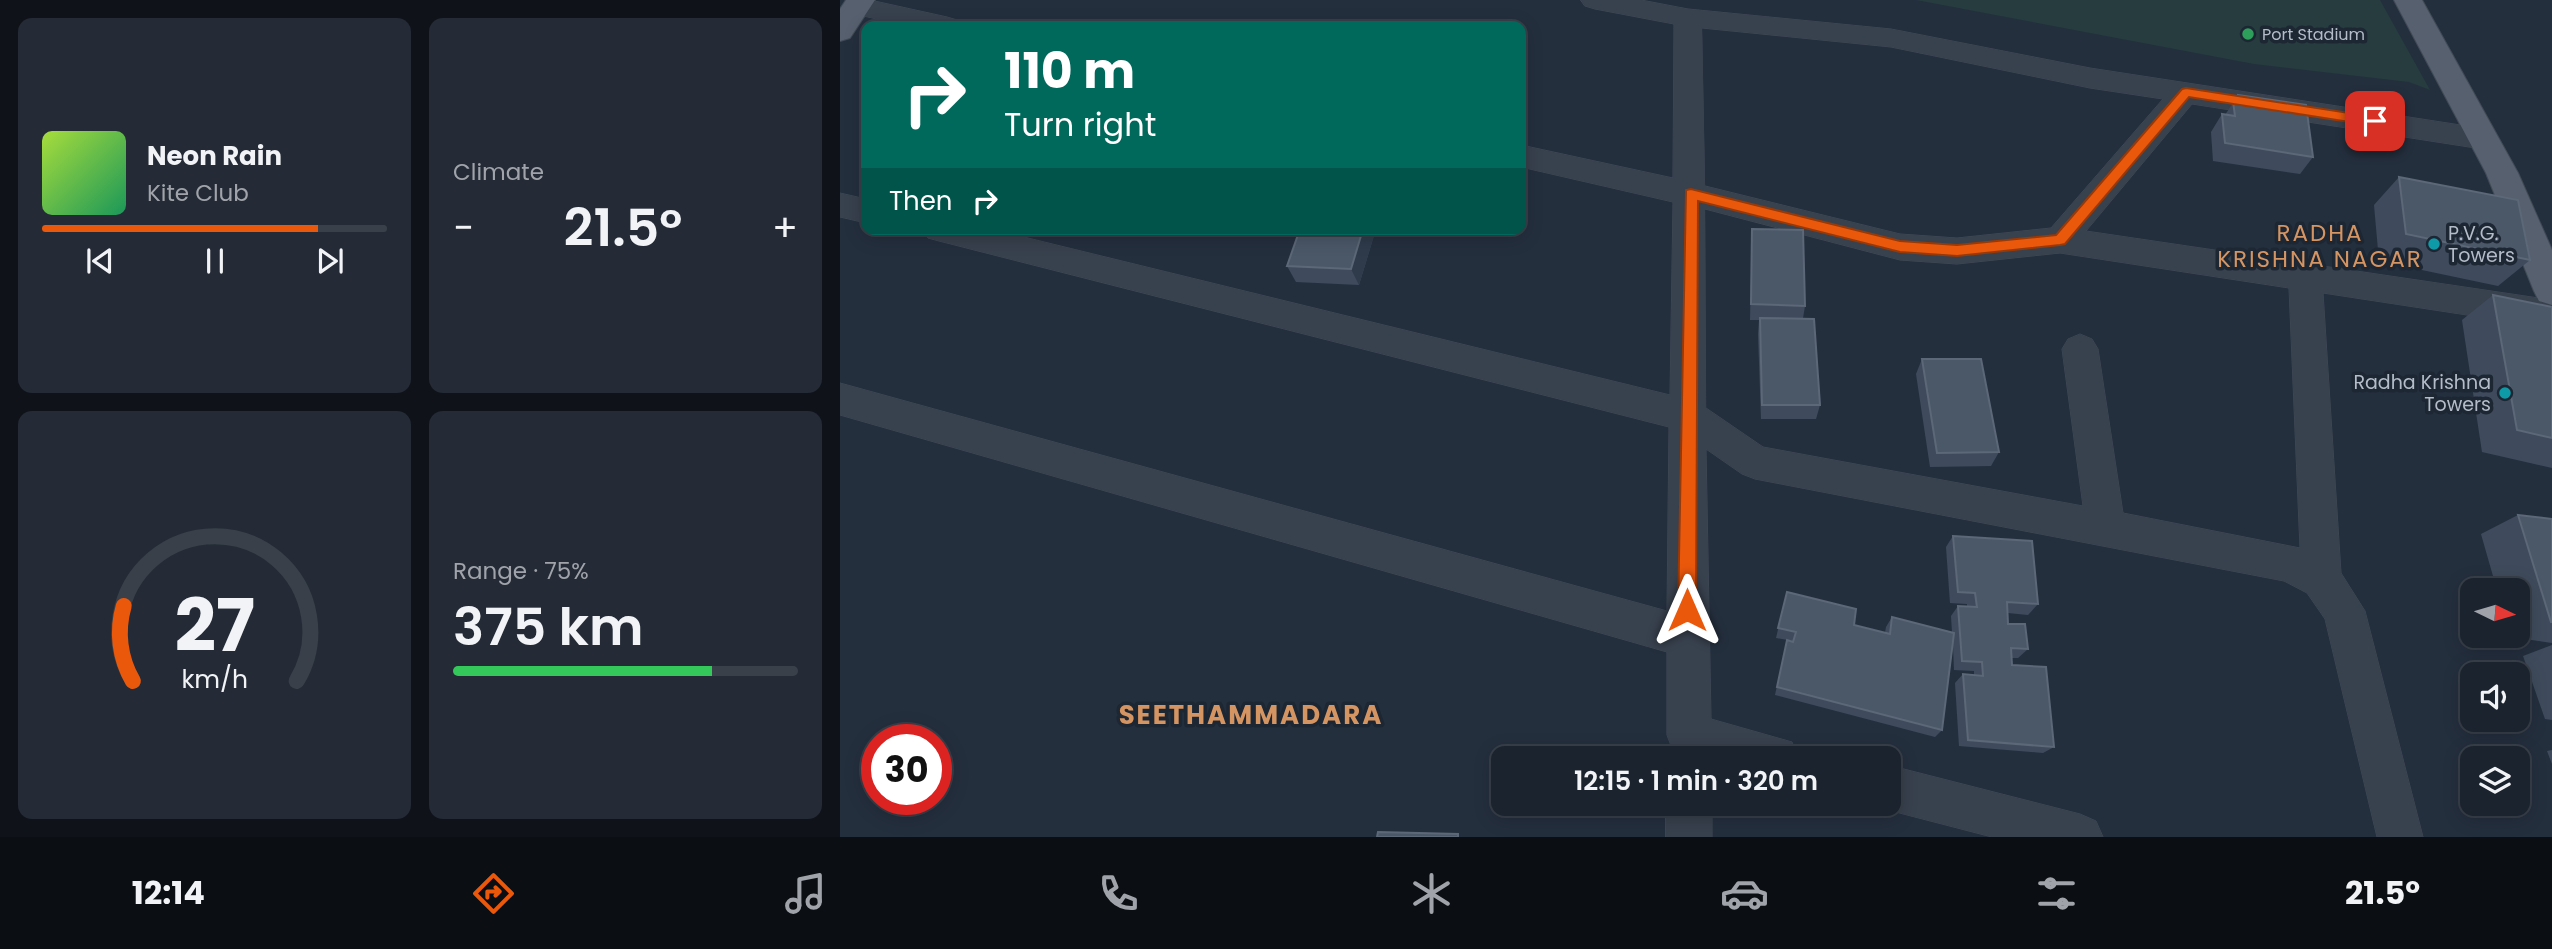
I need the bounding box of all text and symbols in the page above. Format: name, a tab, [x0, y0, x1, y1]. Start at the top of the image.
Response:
place label: Port Stadium	[2262, 23, 2365, 46]
marker: Port Stadium	[2240, 26, 2256, 42]
text: 110 m	[1004, 37, 1135, 105]
icon: right	[889, 49, 980, 140]
pin	[2345, 91, 2405, 151]
text: Turn right	[1004, 102, 1156, 147]
icon: arrive	[2356, 102, 2394, 140]
text: Neon Rain	[147, 138, 282, 174]
text: Climate	[453, 156, 544, 188]
text: Kite Club	[147, 177, 249, 209]
icon: right	[966, 182, 1004, 220]
text: Then	[889, 183, 952, 219]
text: 21.5°	[564, 191, 682, 264]
text: −	[453, 201, 474, 254]
text: +	[772, 201, 798, 254]
district label: RADHA KRISHNA NAGAR	[2217, 217, 2423, 275]
place label: P.V.G. Towers	[2448, 220, 2515, 269]
marker: P.V.G. Towers	[2426, 236, 2442, 252]
icon: previous	[81, 242, 119, 280]
icon: pause	[196, 242, 234, 280]
icon: next	[311, 242, 349, 280]
place label: Radha Krishna Towers	[2353, 369, 2491, 418]
marker: Radha Krishna Towers	[2497, 385, 2513, 401]
text: Range · 75%	[453, 555, 589, 587]
position arrow	[1650, 573, 1724, 647]
text: 27	[174, 575, 255, 676]
north arrow	[2460, 578, 2530, 648]
map controls	[2460, 578, 2530, 816]
text: 375 km	[453, 590, 643, 663]
text: km/h	[181, 662, 248, 697]
button: sound	[2460, 662, 2530, 732]
district label: SEETHAMMADARA	[1119, 697, 1383, 733]
speed limit sign: 30	[861, 724, 952, 815]
button: layers	[2460, 746, 2530, 816]
text: 12:15 · 1 min · 320 m	[1574, 763, 1818, 799]
icon: directions	[469, 869, 518, 918]
icon: music	[781, 869, 830, 918]
icon: phone	[1094, 869, 1143, 918]
icon: climate	[1407, 869, 1456, 918]
icon: car	[1720, 869, 1769, 918]
icon: filters	[2032, 869, 2081, 918]
text: 12:14	[132, 870, 205, 915]
text: 21.5°	[2345, 870, 2420, 915]

